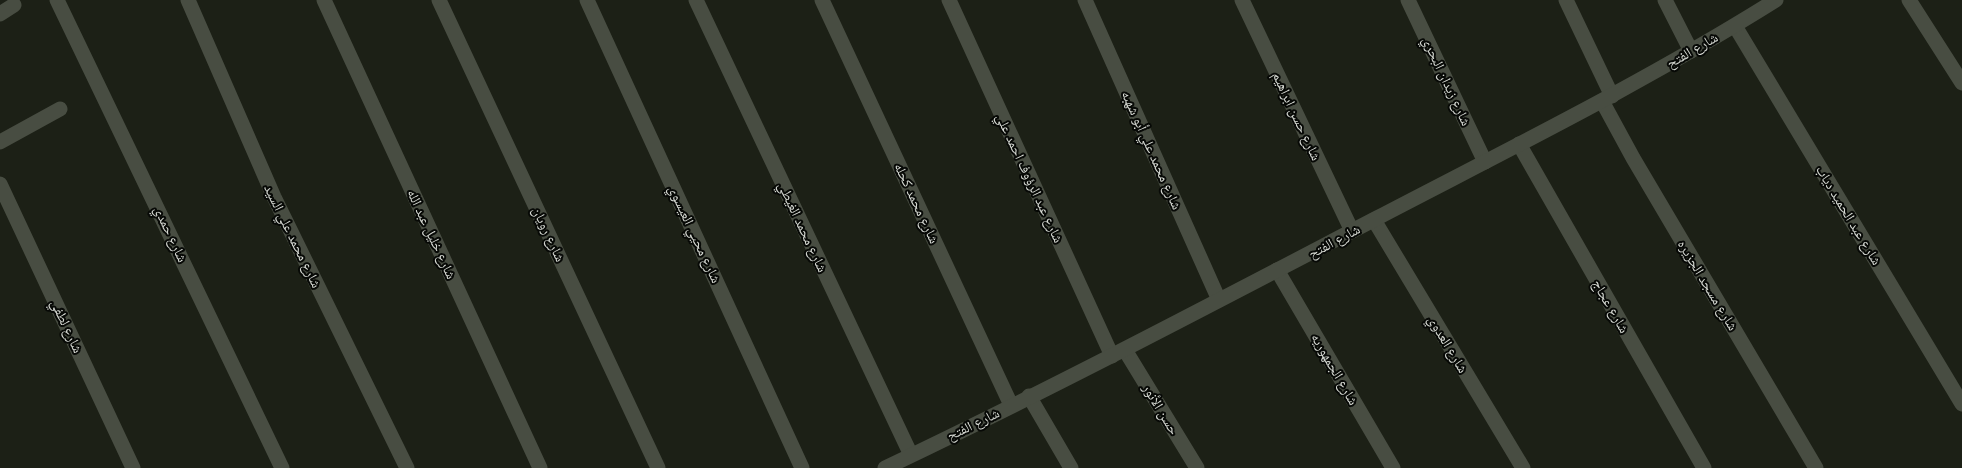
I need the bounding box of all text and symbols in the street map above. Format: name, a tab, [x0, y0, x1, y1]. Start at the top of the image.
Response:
street label: شارع الفتح	[1663, 28, 1721, 73]
street label: شارع زيدان البحري	[1416, 34, 1476, 130]
street label: شارع حسن ابراهيم	[1268, 69, 1325, 164]
street label: شارع محمد علي أبو شهبه	[1115, 88, 1186, 213]
street label: شارع عبد الرؤوف احمد علي	[990, 110, 1068, 247]
street label: شارع محمد كحله	[890, 160, 944, 247]
street label: شارع عبد الحميد دياب	[1811, 162, 1886, 269]
street label: شارع محمد الغيطي	[772, 179, 832, 276]
street label: شارع محمد علي السيد	[258, 181, 326, 292]
street label: شارع محيي العيسوي	[662, 182, 726, 287]
street label: شارع خليل عبد الله	[402, 186, 461, 282]
street label: شارع حمدي	[148, 203, 192, 266]
street label: شارع رويان	[528, 204, 570, 265]
street label: شارع الفتح	[1305, 220, 1364, 263]
street label: شارع مسجد الجزيره	[1673, 236, 1742, 334]
street label: شارع عجاج	[1588, 276, 1634, 337]
street label: شارع لطفي	[44, 296, 87, 357]
street label: شارع العدوي	[1422, 312, 1472, 377]
street label: شارع الجمهوريه	[1306, 330, 1363, 409]
street label: حسن الأنور	[1138, 379, 1183, 438]
street label: شارع الفتح	[944, 404, 1003, 445]

